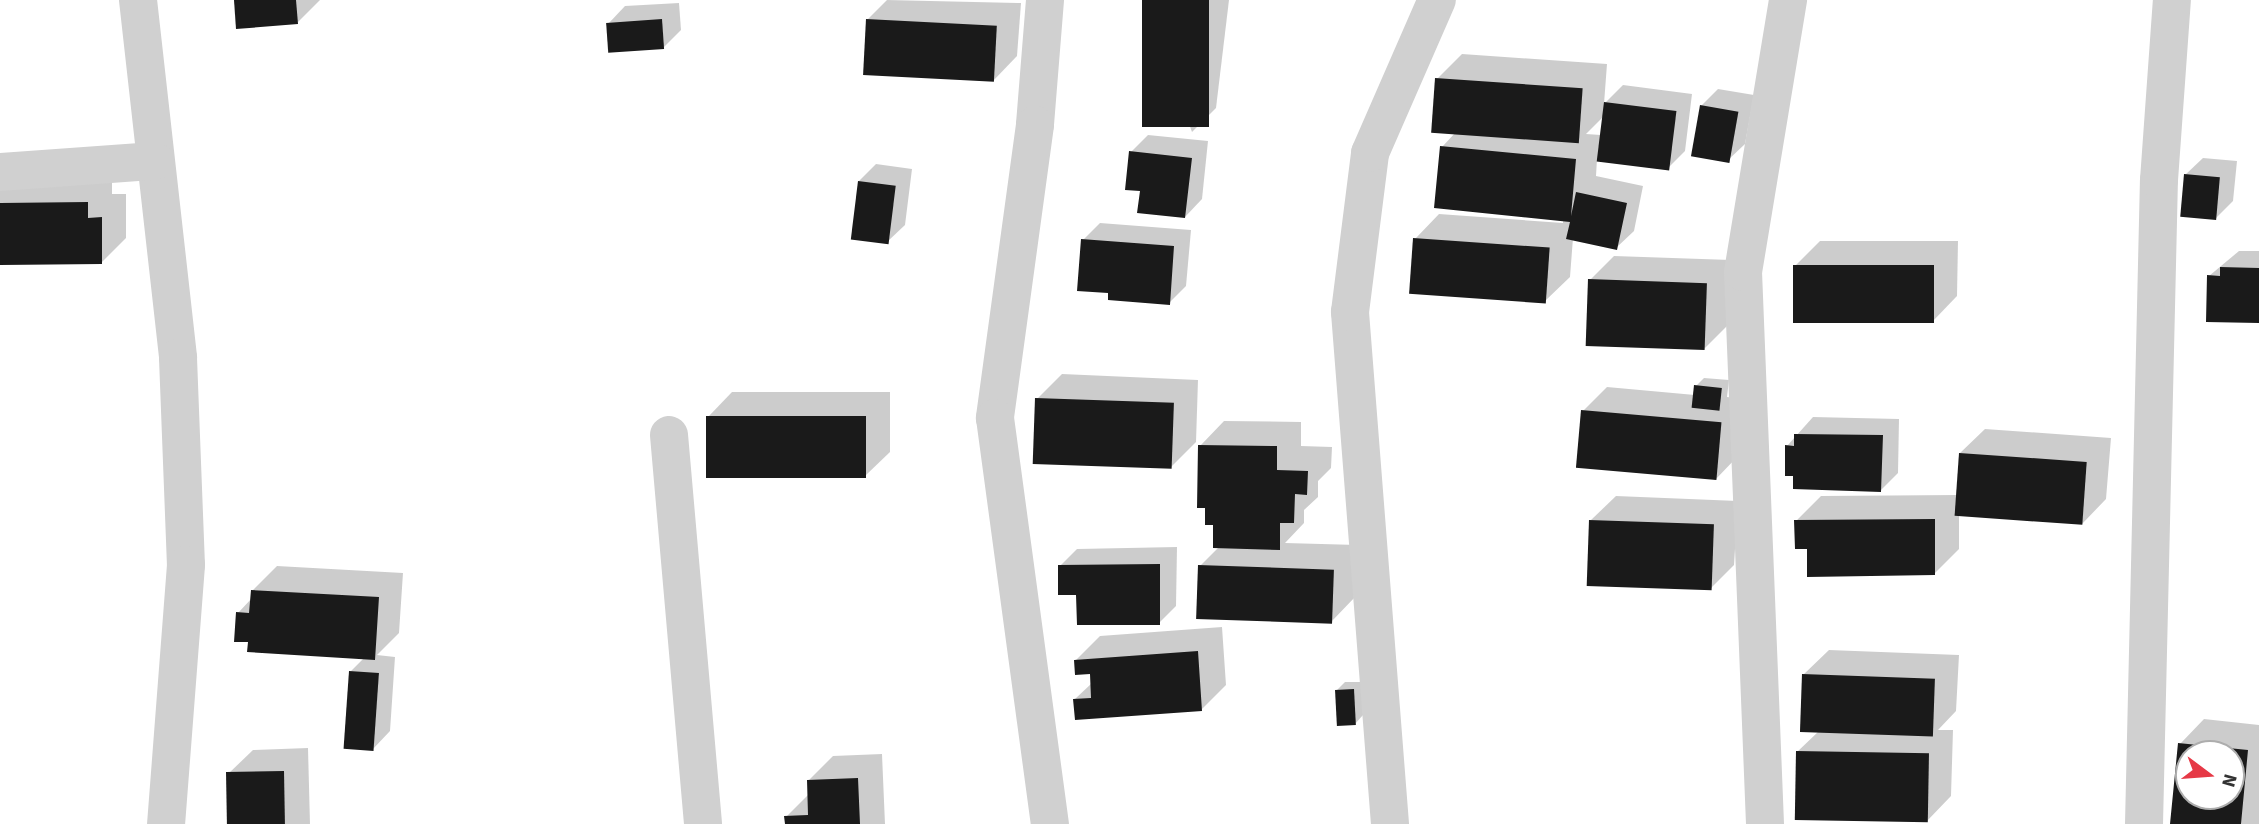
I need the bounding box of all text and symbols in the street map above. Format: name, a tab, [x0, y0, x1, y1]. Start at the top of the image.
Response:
north arrow	[2175, 740, 2245, 810]
text: N	[2214, 771, 2243, 790]

